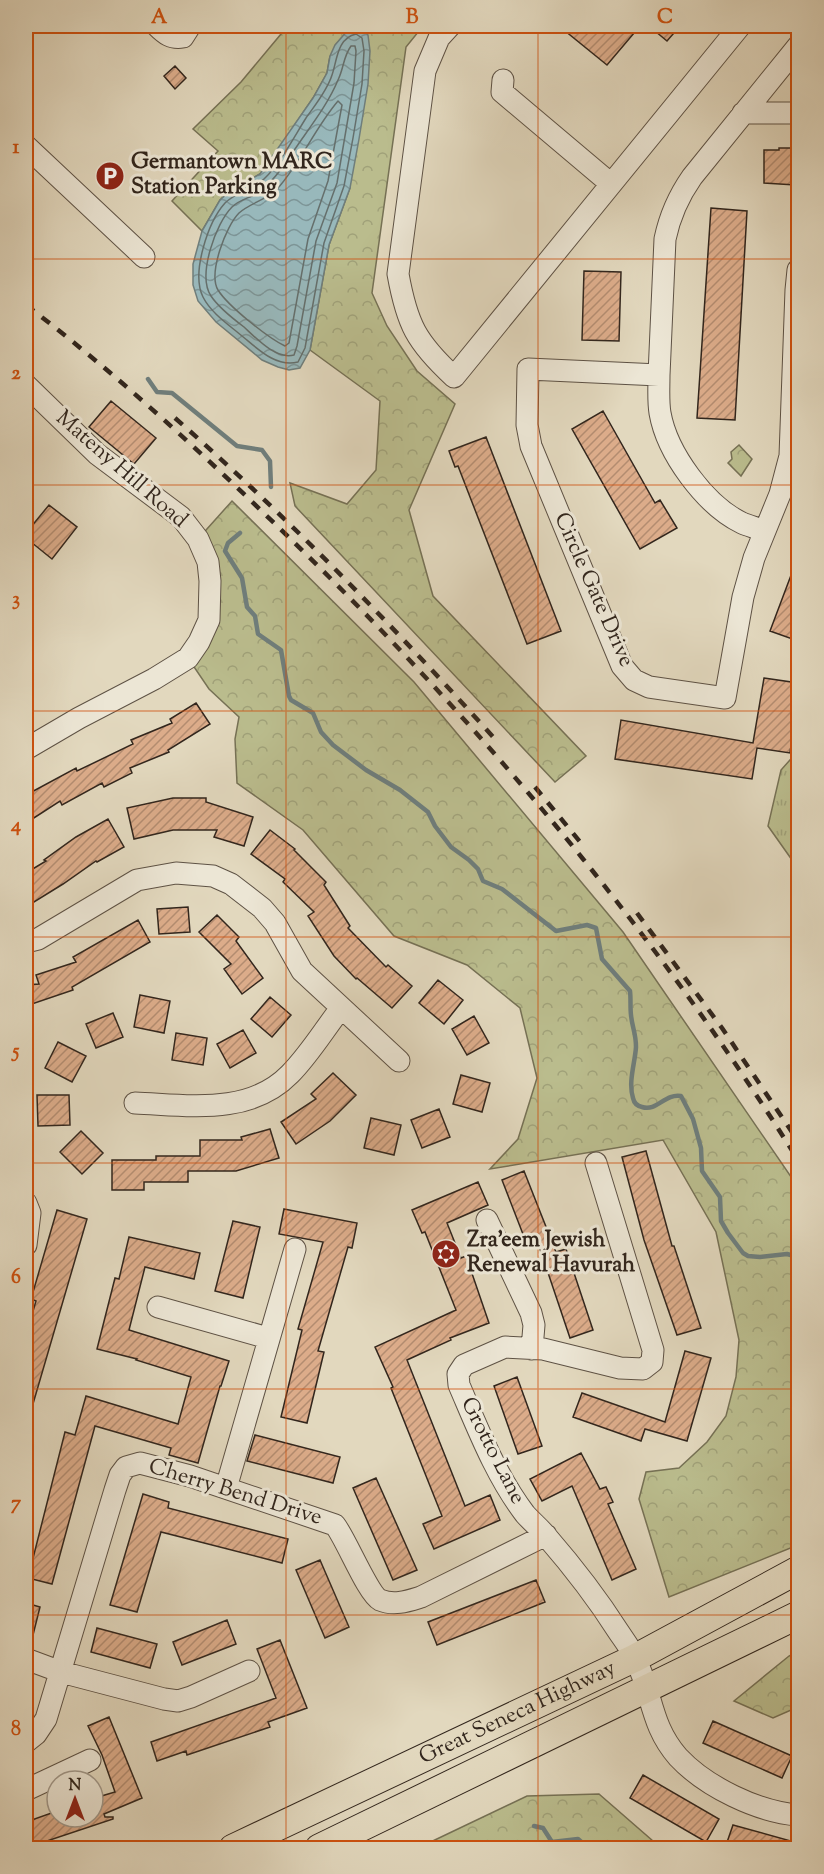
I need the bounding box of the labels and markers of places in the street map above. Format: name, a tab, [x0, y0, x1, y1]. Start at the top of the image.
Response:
place label: Germantown MARC Station Parking	[131, 147, 333, 204]
parking icon: Germantown MARC Station Parking	[94, 160, 126, 192]
place label: Zra'eem Jewish Renewal Havurah	[467, 1225, 635, 1282]
synagogue icon: Zra'eem Jewish Renewal Havurah	[430, 1238, 462, 1270]

